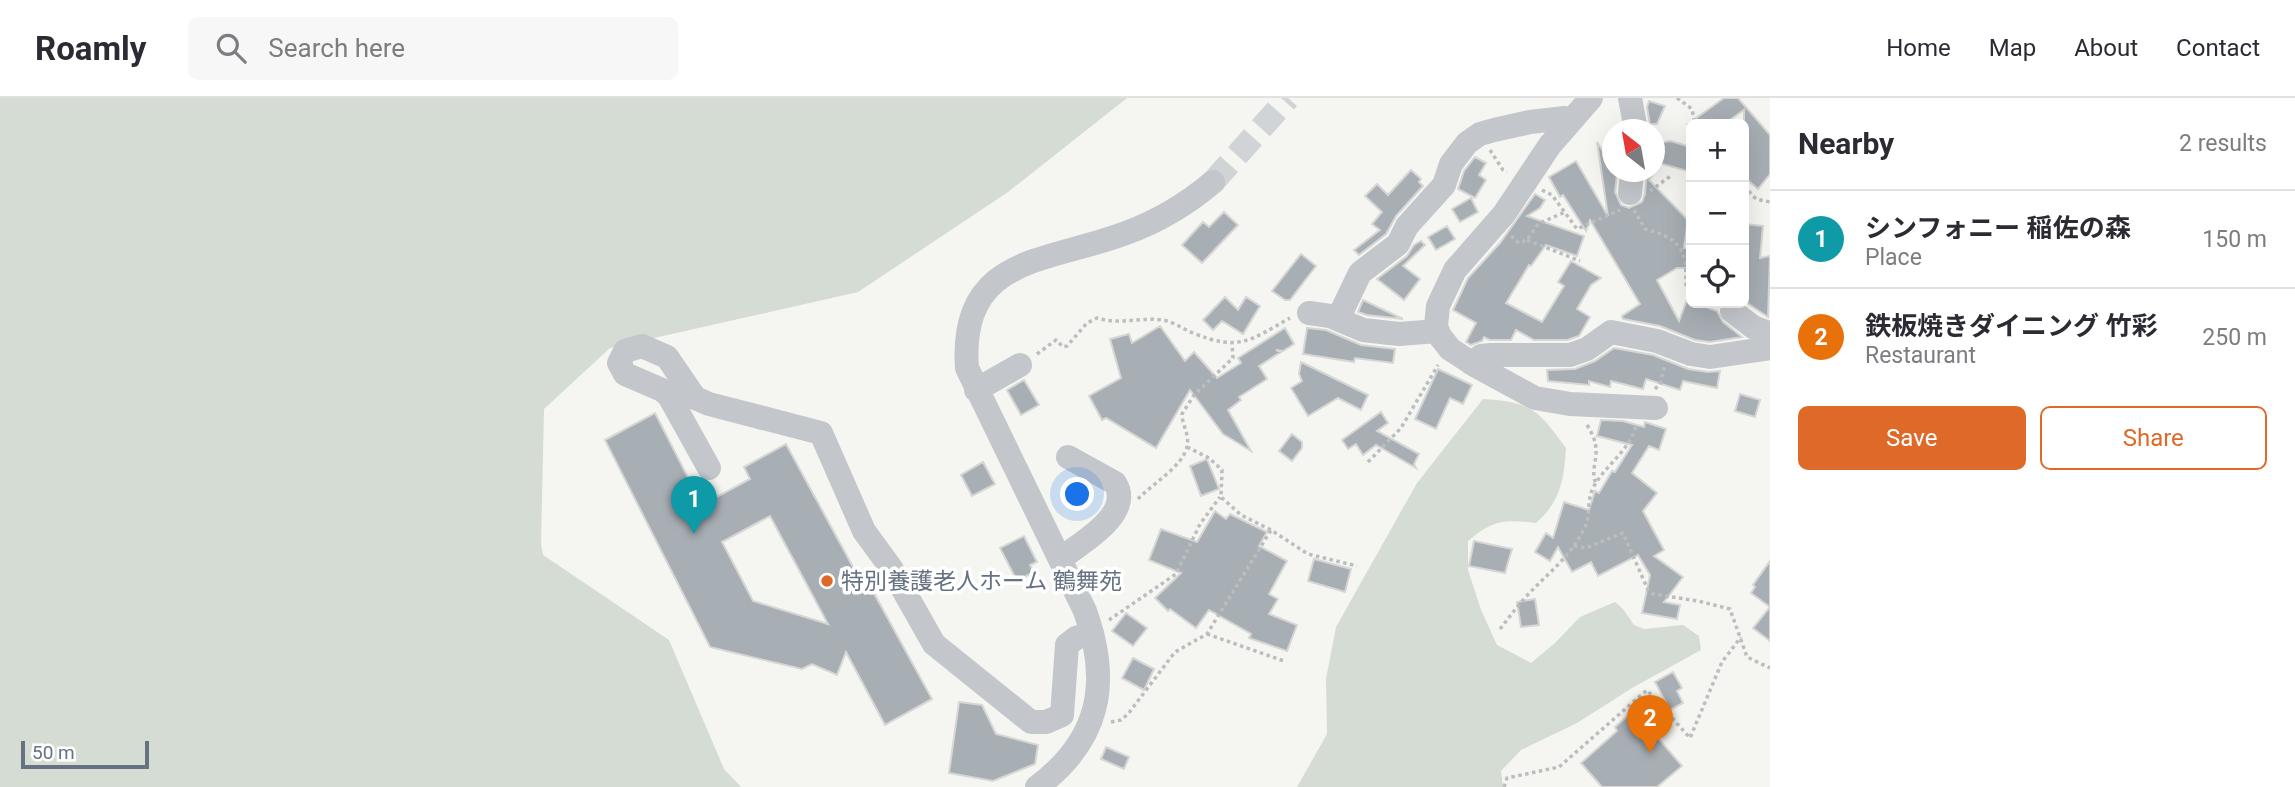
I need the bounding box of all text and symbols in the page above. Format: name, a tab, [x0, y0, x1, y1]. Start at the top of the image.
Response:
search box	[188, 17, 678, 80]
text: Roamly	[35, 29, 146, 68]
icon: search	[212, 29, 250, 67]
text: Search here	[268, 33, 405, 63]
text: Home	[1886, 34, 1951, 62]
text: Map	[1989, 34, 2036, 62]
text: About	[2074, 34, 2138, 62]
text: Contact	[2176, 34, 2260, 62]
north arrow	[1602, 119, 1665, 182]
map controls	[1686, 119, 1749, 308]
button: +	[1686, 119, 1749, 182]
text: Nearby	[1798, 126, 1894, 161]
text: 2 results	[2179, 130, 2267, 157]
button: −	[1686, 182, 1749, 245]
text: シンフォニー 稲佐の森	[1865, 213, 2131, 243]
text: 1	[1814, 226, 1828, 253]
text: 150 m	[2202, 226, 2267, 253]
text: Place	[1865, 244, 1922, 271]
button: locate	[1686, 245, 1749, 308]
text: 鉄板焼きダイニング 竹彩	[1865, 311, 2157, 341]
text: 2	[1814, 324, 1828, 351]
text: 250 m	[2202, 324, 2267, 351]
text: Restaurant	[1865, 342, 1976, 369]
button: Save	[1798, 406, 2026, 470]
button: Share	[2040, 406, 2267, 470]
pin: 1	[671, 476, 717, 534]
your location	[1060, 477, 1094, 511]
place label: 特別養護老人ホーム 鶴舞苑	[841, 568, 1122, 595]
marker: 特別養護老人ホーム 鶴舞苑	[819, 573, 835, 589]
pin: 2	[1627, 695, 1673, 753]
scale bar	[21, 738, 149, 770]
text: 50 m	[32, 741, 75, 764]

